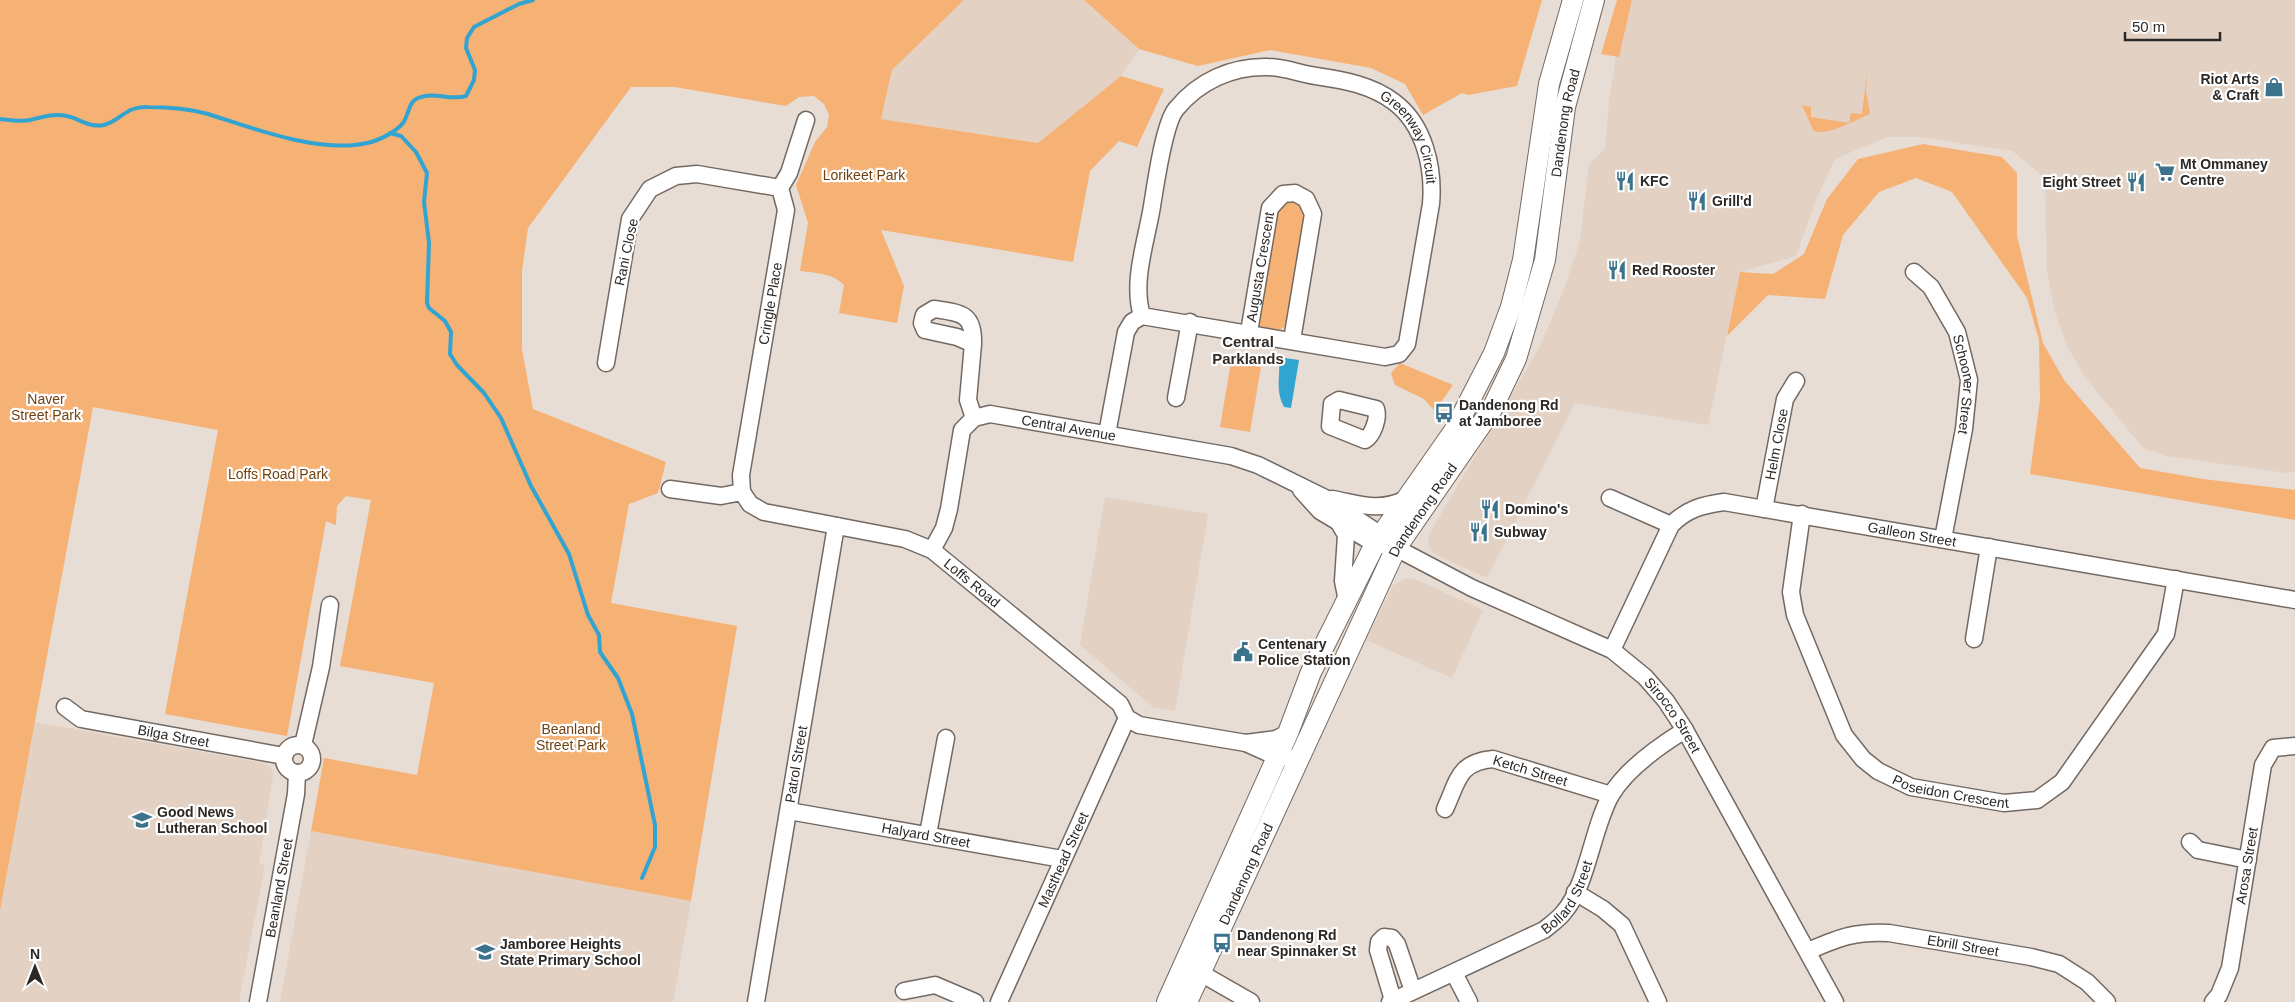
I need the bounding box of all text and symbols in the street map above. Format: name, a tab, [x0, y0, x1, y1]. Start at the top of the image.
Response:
scale bar	[2125, 10, 2220, 42]
text: 50 m	[2132, 18, 2165, 35]
street label: Dandenong Road	[1548, 67, 1583, 178]
place label: Riot Arts & Craft	[2200, 71, 2259, 103]
shop icon: Riot Arts & Craft	[2263, 76, 2285, 98]
street label: Greenway Circuit	[1378, 87, 1439, 184]
place label: Mt Ommaney Centre	[2180, 156, 2268, 188]
supermarket icon: Mt Ommaney Centre	[2154, 161, 2176, 183]
park label: Lorikeet Park	[823, 167, 906, 183]
restaurant icon: KFC	[1614, 170, 1636, 192]
restaurant icon: Eight Street	[2125, 171, 2147, 193]
place label: KFC	[1640, 173, 1669, 189]
place label: Eight Street	[2042, 174, 2121, 190]
restaurant icon: Grill'd	[1686, 190, 1708, 212]
place label: Grill'd	[1712, 193, 1752, 209]
street label: Augusta Crescent	[1243, 211, 1277, 323]
street label: Rani Close	[611, 217, 641, 287]
restaurant icon: Red Rooster	[1606, 259, 1628, 281]
street label: Cringle Place	[755, 261, 785, 346]
place label: Red Rooster	[1632, 262, 1716, 278]
district label: Central Parklands	[1212, 333, 1284, 367]
street label: Schooner Street	[1950, 333, 1977, 436]
park label: Naver Street Park	[11, 391, 82, 423]
place label: Dandenong Rd at Jamboree	[1459, 397, 1559, 429]
bus stop icon: Dandenong Rd at Jamboree	[1433, 402, 1455, 424]
street label: Helm Close	[1762, 407, 1791, 481]
street label: Central Avenue	[1020, 412, 1117, 444]
street label: Dandenong Road	[1385, 460, 1460, 559]
park label: Loffs Road Park	[228, 466, 329, 482]
restaurant icon: Domino's	[1479, 498, 1501, 520]
place label: Domino's	[1505, 501, 1568, 517]
street label: Galleon Street	[1866, 519, 1958, 550]
restaurant icon: Subway	[1468, 521, 1490, 543]
place label: Subway	[1494, 524, 1547, 540]
street label: Loffs Road	[941, 555, 1003, 610]
place label: Centenary Police Station	[1258, 636, 1351, 668]
public building icon: Centenary Police Station	[1232, 641, 1254, 663]
street label: Sirocco Street	[1641, 674, 1704, 756]
street label: Bilga Street	[136, 721, 211, 750]
park label: Beanland Street Park	[536, 721, 607, 753]
street label: Patrol Street	[782, 724, 810, 804]
street label: Ketch Street	[1491, 751, 1570, 789]
street label: Poseidon Crescent	[1890, 771, 2009, 811]
place label: Good News Lutheran School	[157, 804, 267, 836]
school or university icon: Good News Lutheran School	[131, 809, 153, 831]
street label: Masthead Street	[1035, 810, 1092, 910]
street label: Halyard Street	[880, 819, 972, 851]
street label: Dandenong Road	[1216, 821, 1276, 927]
street label: Arosa Street	[2232, 826, 2261, 905]
street label: Beanland Street	[262, 837, 296, 939]
street label: Bollard Street	[1538, 859, 1595, 937]
place label: Dandenong Rd near Spinnaker St	[1237, 927, 1356, 959]
bus stop icon: Dandenong Rd near Spinnaker St	[1211, 932, 1233, 954]
street label: Ebrill Street	[1926, 932, 2000, 959]
place label: Jamboree Heights State Primary School	[500, 936, 641, 968]
school or university icon: Jamboree Heights State Primary School	[474, 941, 496, 963]
north arrow	[10, 942, 60, 992]
text: N	[30, 946, 40, 962]

